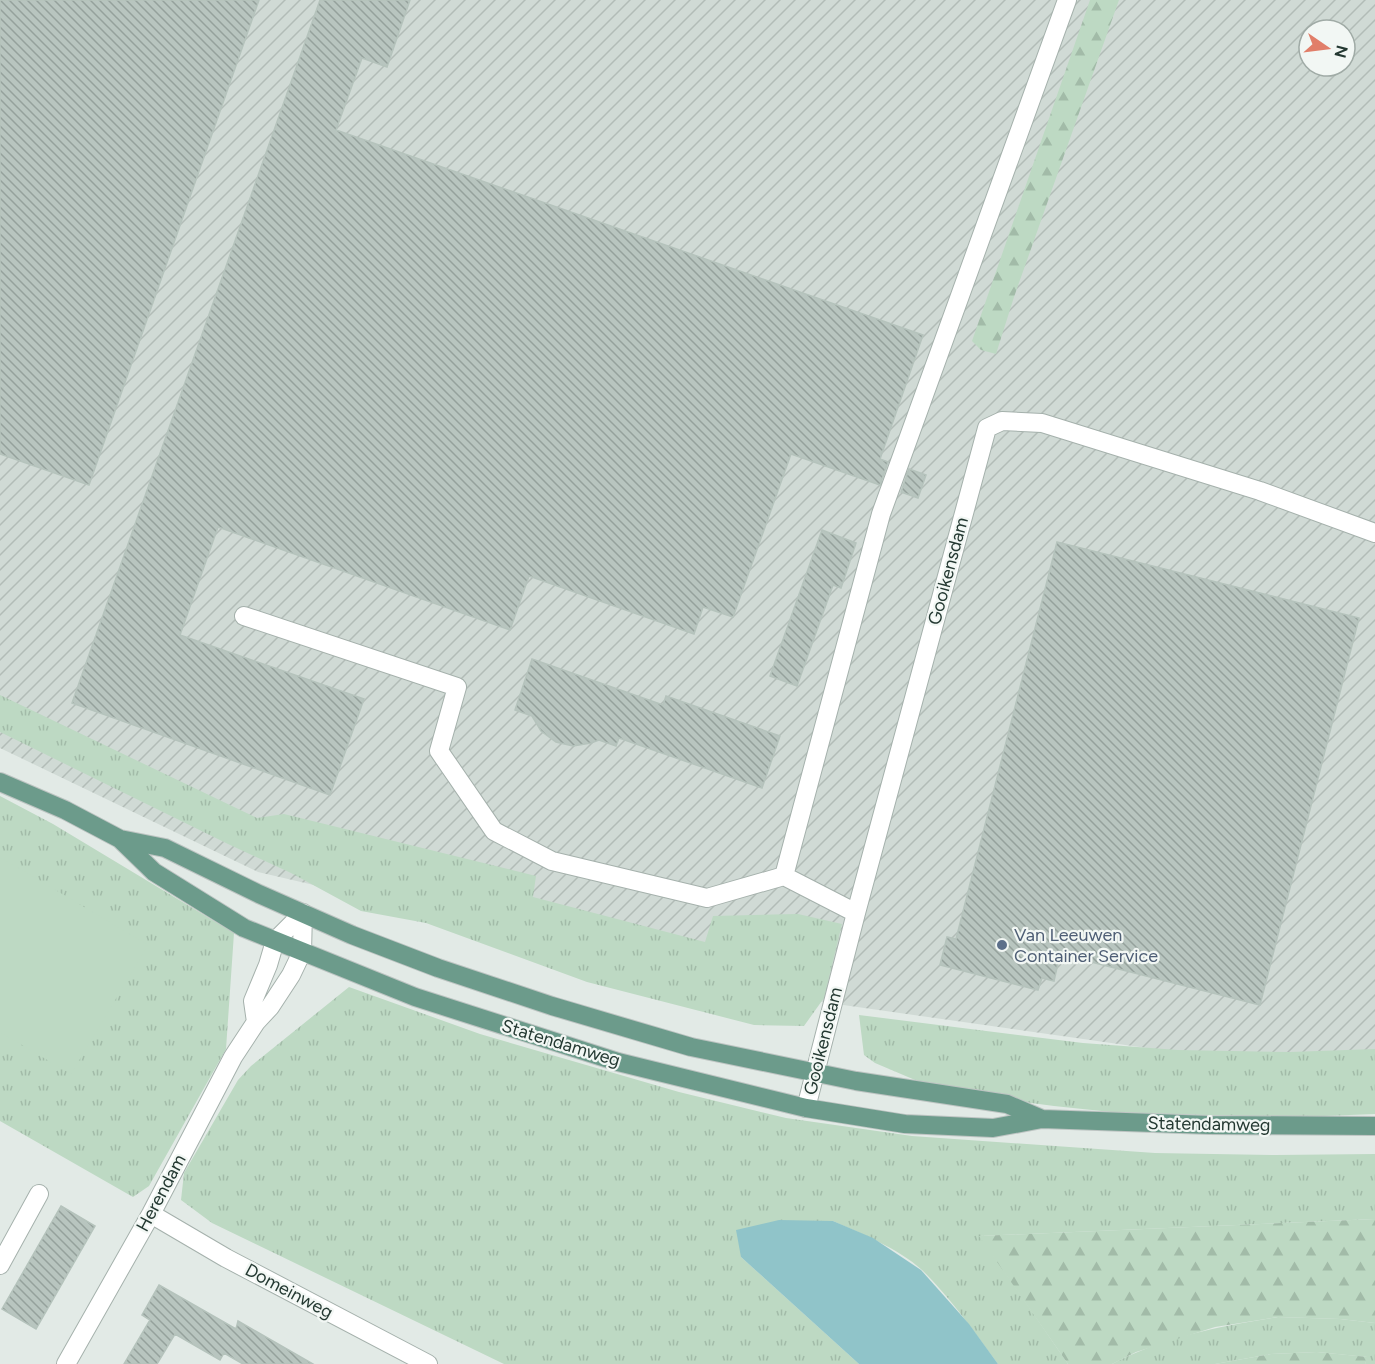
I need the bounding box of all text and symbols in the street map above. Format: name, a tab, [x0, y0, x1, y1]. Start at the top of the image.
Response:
north arrow	[1297, 18, 1357, 78]
text: N	[1330, 43, 1352, 60]
street label: Gooikensdam	[923, 515, 973, 627]
place label: Van Leeuwen Container Service	[1014, 924, 1158, 967]
marker: Van Leeuwen Container Service	[995, 938, 1009, 952]
street label: Gooikensdam	[799, 985, 847, 1097]
street label: Statendamweg	[499, 1015, 623, 1071]
street label: Statendamweg	[1147, 1112, 1271, 1136]
street label: Herendam	[131, 1151, 191, 1235]
street label: Domeinweg	[241, 1259, 337, 1323]

